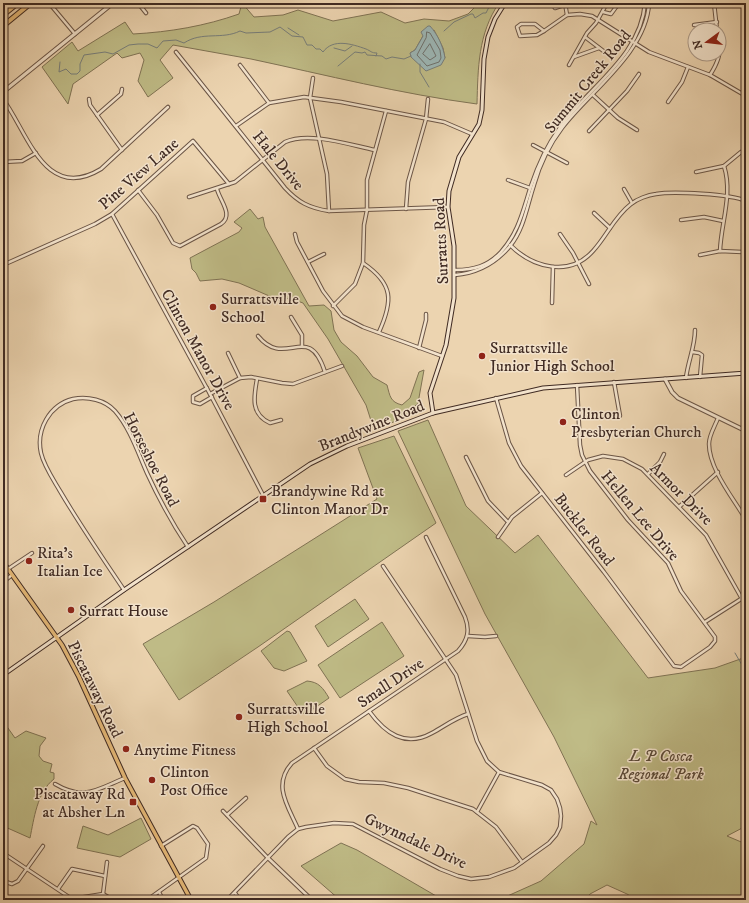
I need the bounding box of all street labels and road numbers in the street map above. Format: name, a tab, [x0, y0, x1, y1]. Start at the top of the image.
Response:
street label: Summit Creek Road	[540, 26, 636, 137]
street label: Hale Drive	[248, 127, 308, 195]
street label: Pine View Lane	[95, 133, 183, 214]
street label: Surratts Road	[429, 197, 453, 285]
street label: Clinton Manor Drive	[157, 286, 240, 414]
street label: Brandywine Road	[316, 396, 427, 456]
street label: Horseshoe Road	[119, 409, 184, 510]
street label: Armor Drive	[646, 458, 717, 530]
street label: Hellen Lee Drive	[597, 466, 684, 565]
street label: Buckler Road	[550, 489, 619, 570]
street label: Piscataway Road	[63, 638, 127, 741]
street label: Small Drive	[354, 653, 428, 712]
street label: Gwynndale Drive	[361, 808, 470, 874]

